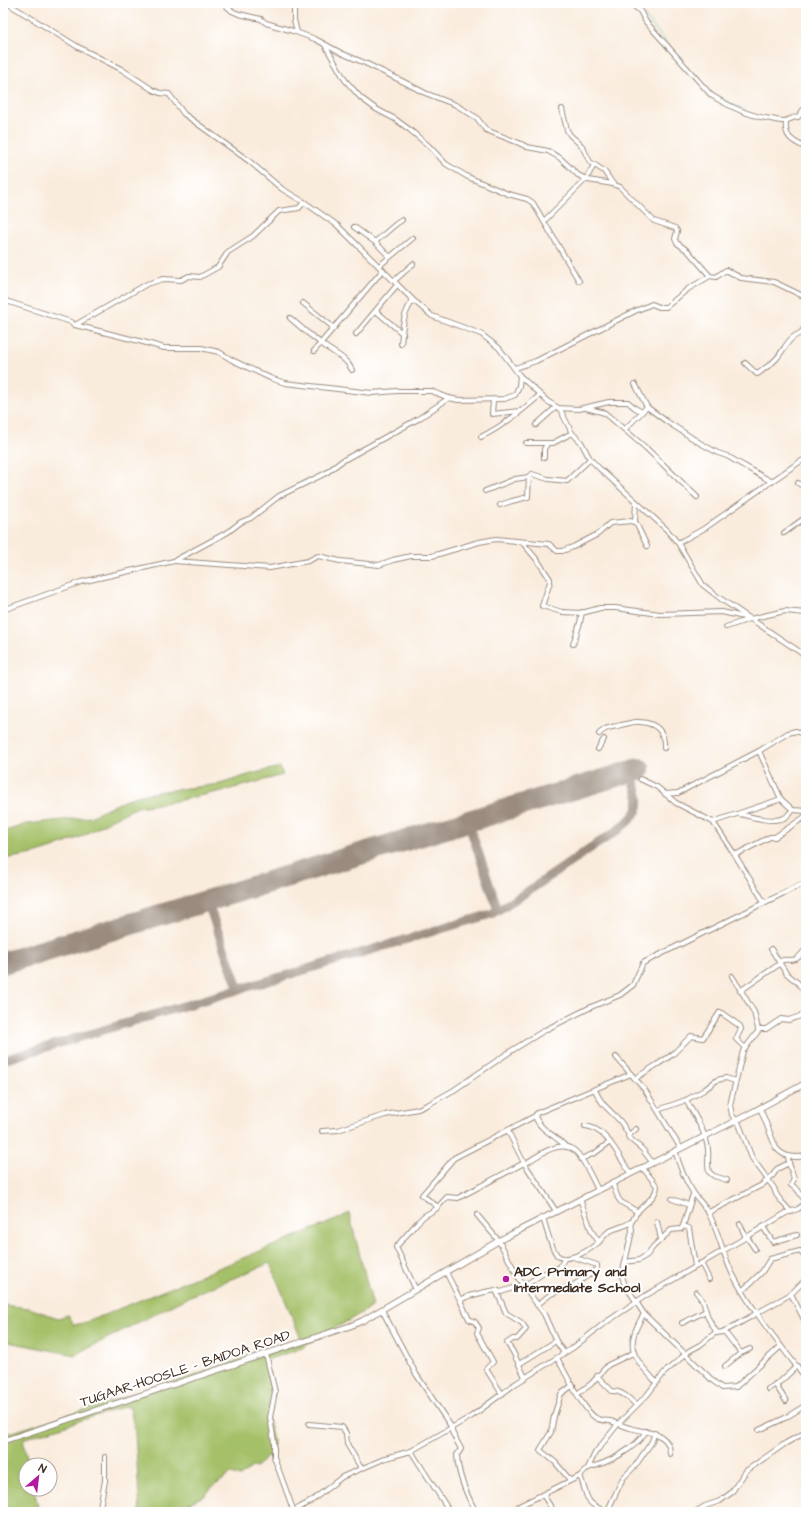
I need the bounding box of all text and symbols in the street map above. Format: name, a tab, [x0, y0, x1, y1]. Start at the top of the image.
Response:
place label: ADC Primary and Intermediate School	[514, 1262, 641, 1298]
marker: ADC Primary and Intermediate School	[501, 1274, 511, 1284]
street label: TUGAAR-HOOSLE - BAIDOA ROAD	[78, 1325, 293, 1412]
north arrow	[18, 1457, 58, 1497]
text: N	[36, 1460, 49, 1477]

